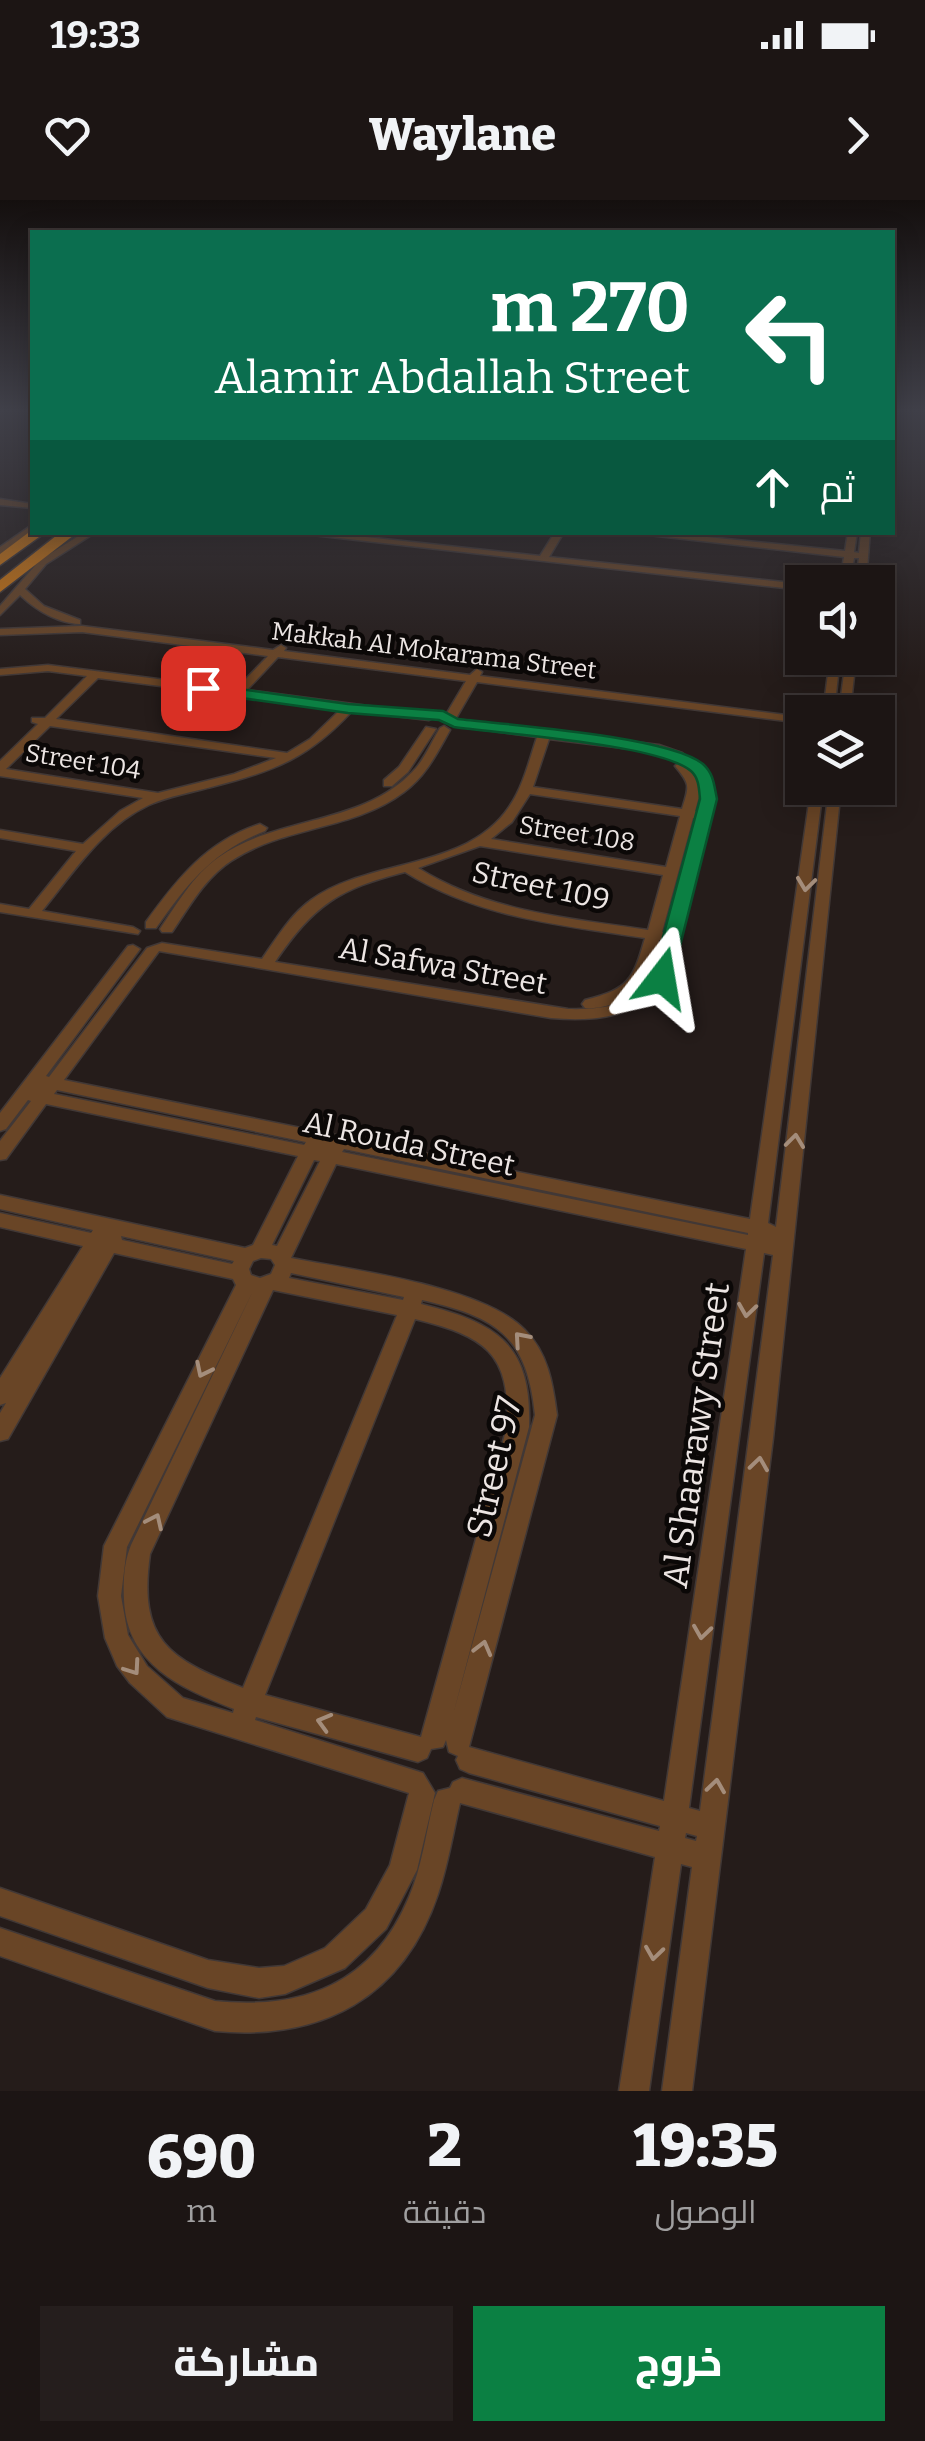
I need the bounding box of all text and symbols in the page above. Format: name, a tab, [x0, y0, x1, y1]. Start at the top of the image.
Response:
text: 19:33	[50, 12, 141, 58]
icon: heart	[40, 108, 95, 163]
text: Waylane	[369, 108, 556, 162]
icon: forward	[830, 108, 885, 163]
text: 270 m	[491, 266, 690, 350]
icon: left	[725, 270, 855, 400]
text: Alamir Abdallah Street	[214, 351, 690, 405]
icon: ahead	[745, 460, 800, 515]
text: ثم	[820, 466, 855, 512]
map controls	[785, 565, 895, 805]
button: sound	[785, 565, 895, 675]
street label: Makkah Al Mokarama Street	[270, 616, 598, 686]
pin	[161, 646, 246, 731]
icon: arrive	[176, 661, 231, 716]
button: layers	[785, 695, 895, 805]
street label: Street 104	[23, 738, 143, 786]
street label: Street 108	[517, 810, 637, 858]
street label: Street 109	[469, 854, 613, 918]
one-way arrow	[796, 877, 817, 893]
position arrow	[610, 926, 714, 1030]
street label: Al Safwa Street	[336, 930, 550, 1002]
street label: Al Rouda Street	[300, 1104, 518, 1184]
one-way arrow	[784, 1132, 805, 1148]
street label: Al Shaarawy Street	[654, 1279, 738, 1591]
one-way arrow	[737, 1302, 758, 1318]
one-way arrow	[514, 1332, 532, 1351]
one-way arrow	[196, 1360, 216, 1378]
street label: Street 97	[457, 1392, 531, 1542]
one-way arrow	[747, 1455, 768, 1472]
one-way arrow	[142, 1513, 162, 1531]
one-way arrow	[692, 1624, 713, 1640]
one-way arrow	[472, 1640, 493, 1657]
one-way arrow	[122, 1657, 139, 1675]
one-way arrow	[317, 1713, 334, 1734]
one-way arrow	[705, 1778, 726, 1794]
one-way arrow	[645, 1945, 666, 1962]
text: 2	[428, 2110, 462, 2182]
text: 19:35	[633, 2110, 778, 2182]
text: 690	[147, 2121, 256, 2193]
text: m	[186, 2192, 217, 2230]
text: دقيقة	[403, 2193, 486, 2231]
text: الوصول	[655, 2193, 757, 2231]
button: مشاركة	[40, 2306, 453, 2421]
button: خروج	[473, 2306, 885, 2421]

